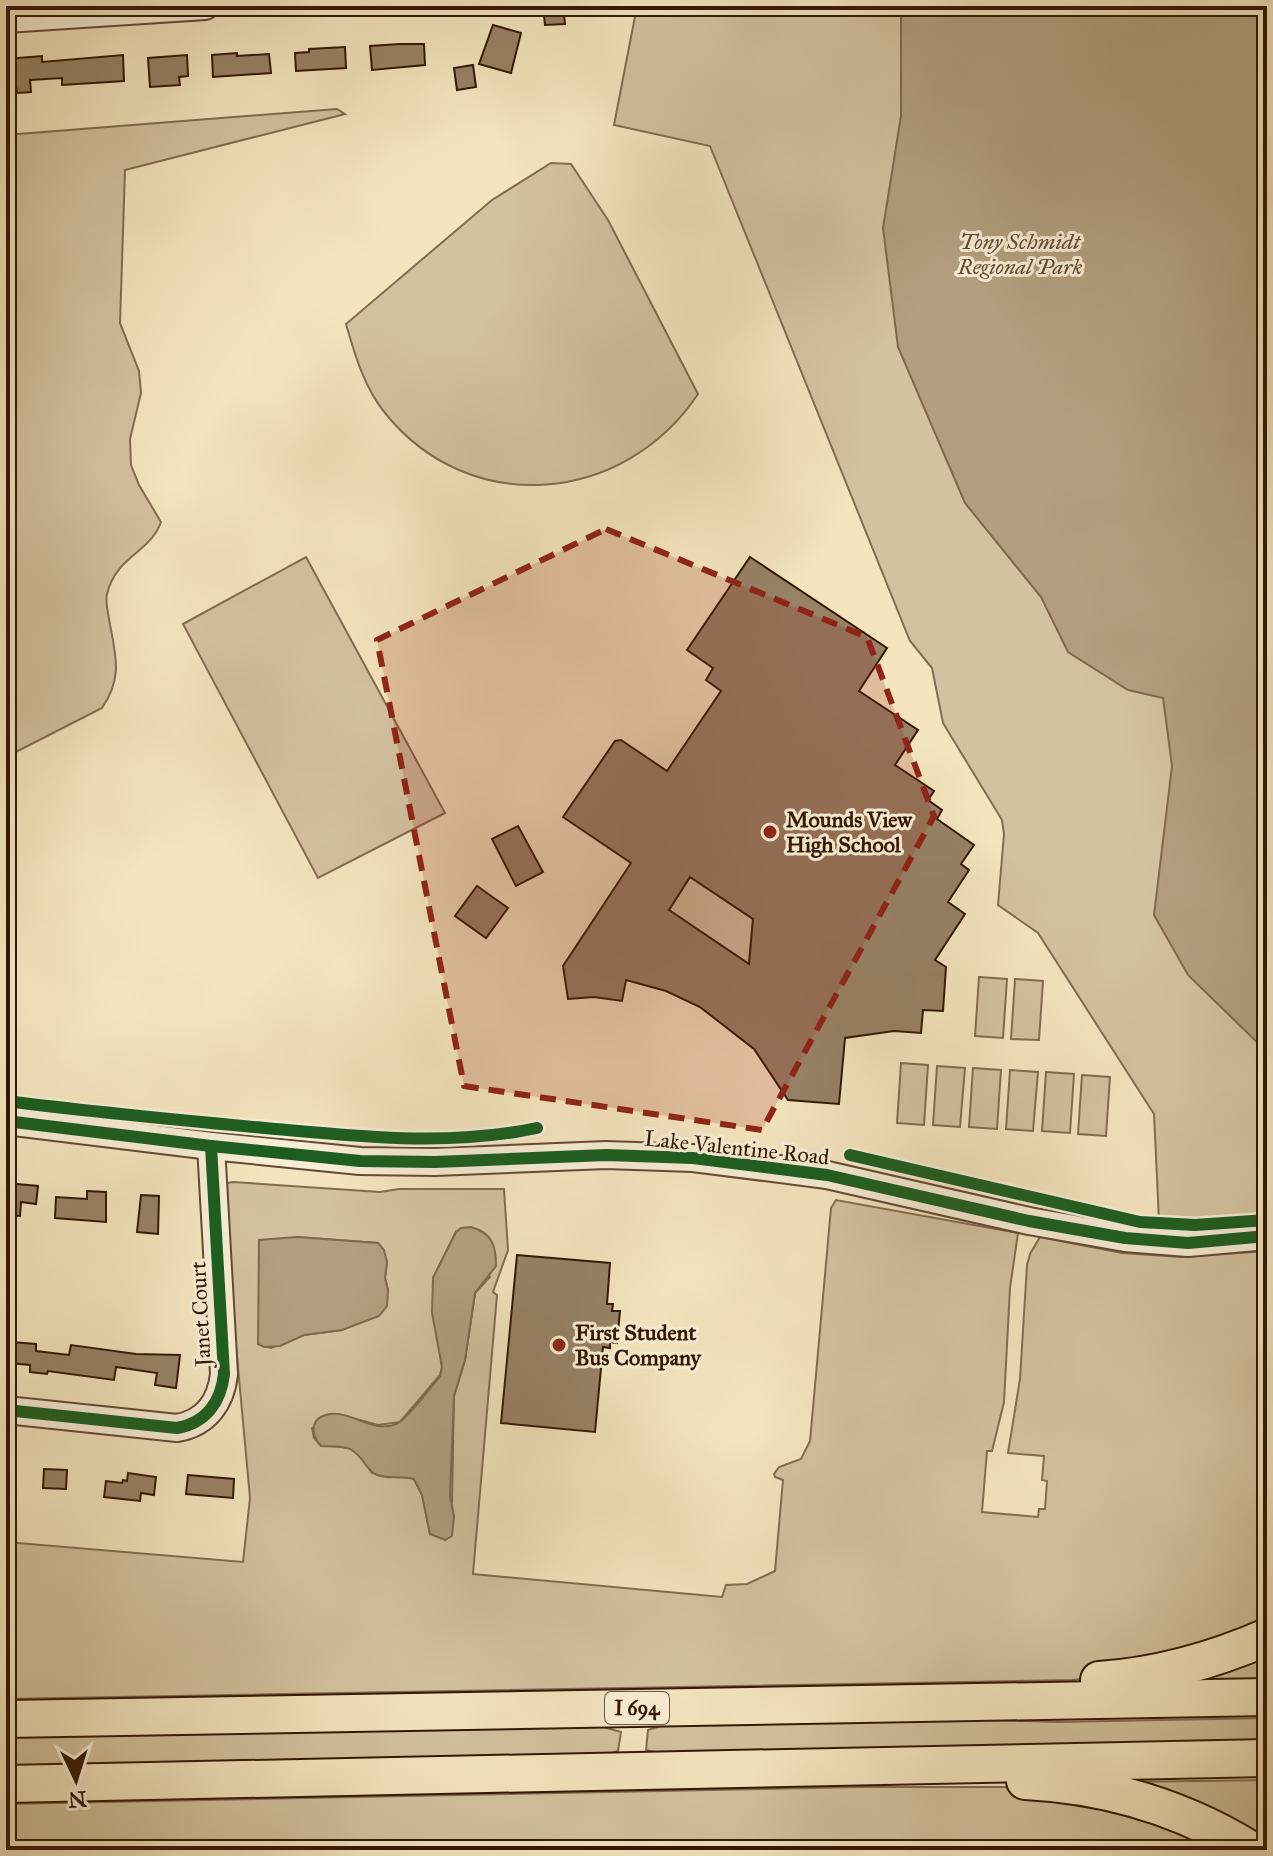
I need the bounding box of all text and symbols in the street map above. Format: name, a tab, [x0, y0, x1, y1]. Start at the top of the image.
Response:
park label: Tony Schmidt Regional Park	[957, 228, 1082, 280]
place label: Mounds View High School	[786, 806, 913, 858]
marker: Mounds View High School	[761, 823, 779, 841]
street label: Lake Valentine Road	[643, 1124, 831, 1171]
street label: Janet Court	[184, 1260, 217, 1369]
place label: First Student Bus Company	[575, 1319, 703, 1371]
marker: First Student Bus Company	[550, 1336, 568, 1354]
road number: I 694	[605, 1692, 669, 1724]
north arrow	[36, 1740, 116, 1820]
text: N	[67, 1785, 88, 1814]

